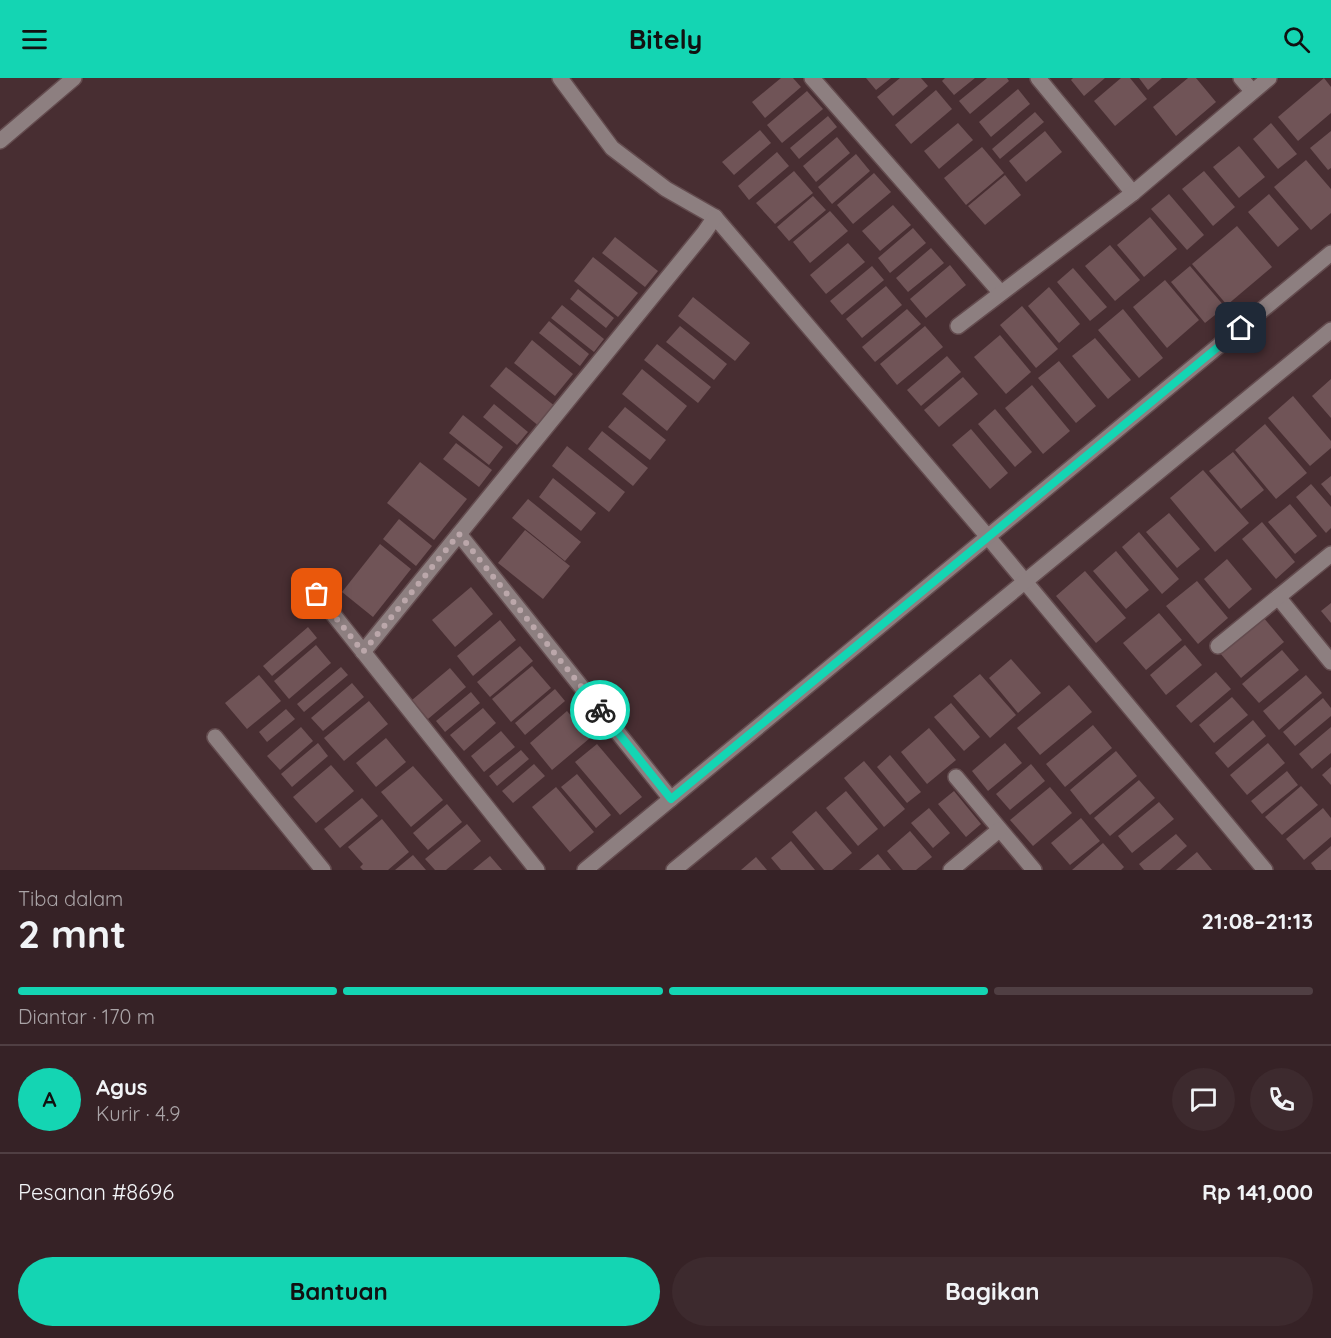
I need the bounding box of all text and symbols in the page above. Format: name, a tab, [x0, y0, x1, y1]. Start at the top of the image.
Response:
text: Bitely	[629, 22, 702, 56]
icon: menu	[18, 23, 51, 56]
icon: search	[1280, 23, 1313, 56]
pin	[1215, 302, 1266, 353]
icon: home	[1224, 311, 1257, 344]
pin	[291, 568, 342, 619]
icon: bag	[300, 577, 333, 610]
courier	[570, 680, 630, 740]
icon: bike	[584, 694, 617, 727]
text: Tiba dalam	[18, 886, 123, 911]
text: 21:08–21:13	[1202, 907, 1313, 935]
text: 2 mnt	[18, 909, 126, 958]
text: Diantar · 170 m	[18, 1004, 155, 1029]
button: chat	[1172, 1068, 1235, 1131]
button: phone	[1250, 1068, 1313, 1131]
text: Agus	[96, 1073, 147, 1101]
text: A	[42, 1085, 57, 1113]
text: Kurir · 4.9	[96, 1101, 180, 1126]
text: Pesanan #8696	[18, 1178, 174, 1206]
text: Rp 141,000	[1202, 1178, 1313, 1206]
button: Bantuan	[18, 1257, 660, 1326]
button: Bagikan	[672, 1257, 1313, 1326]

